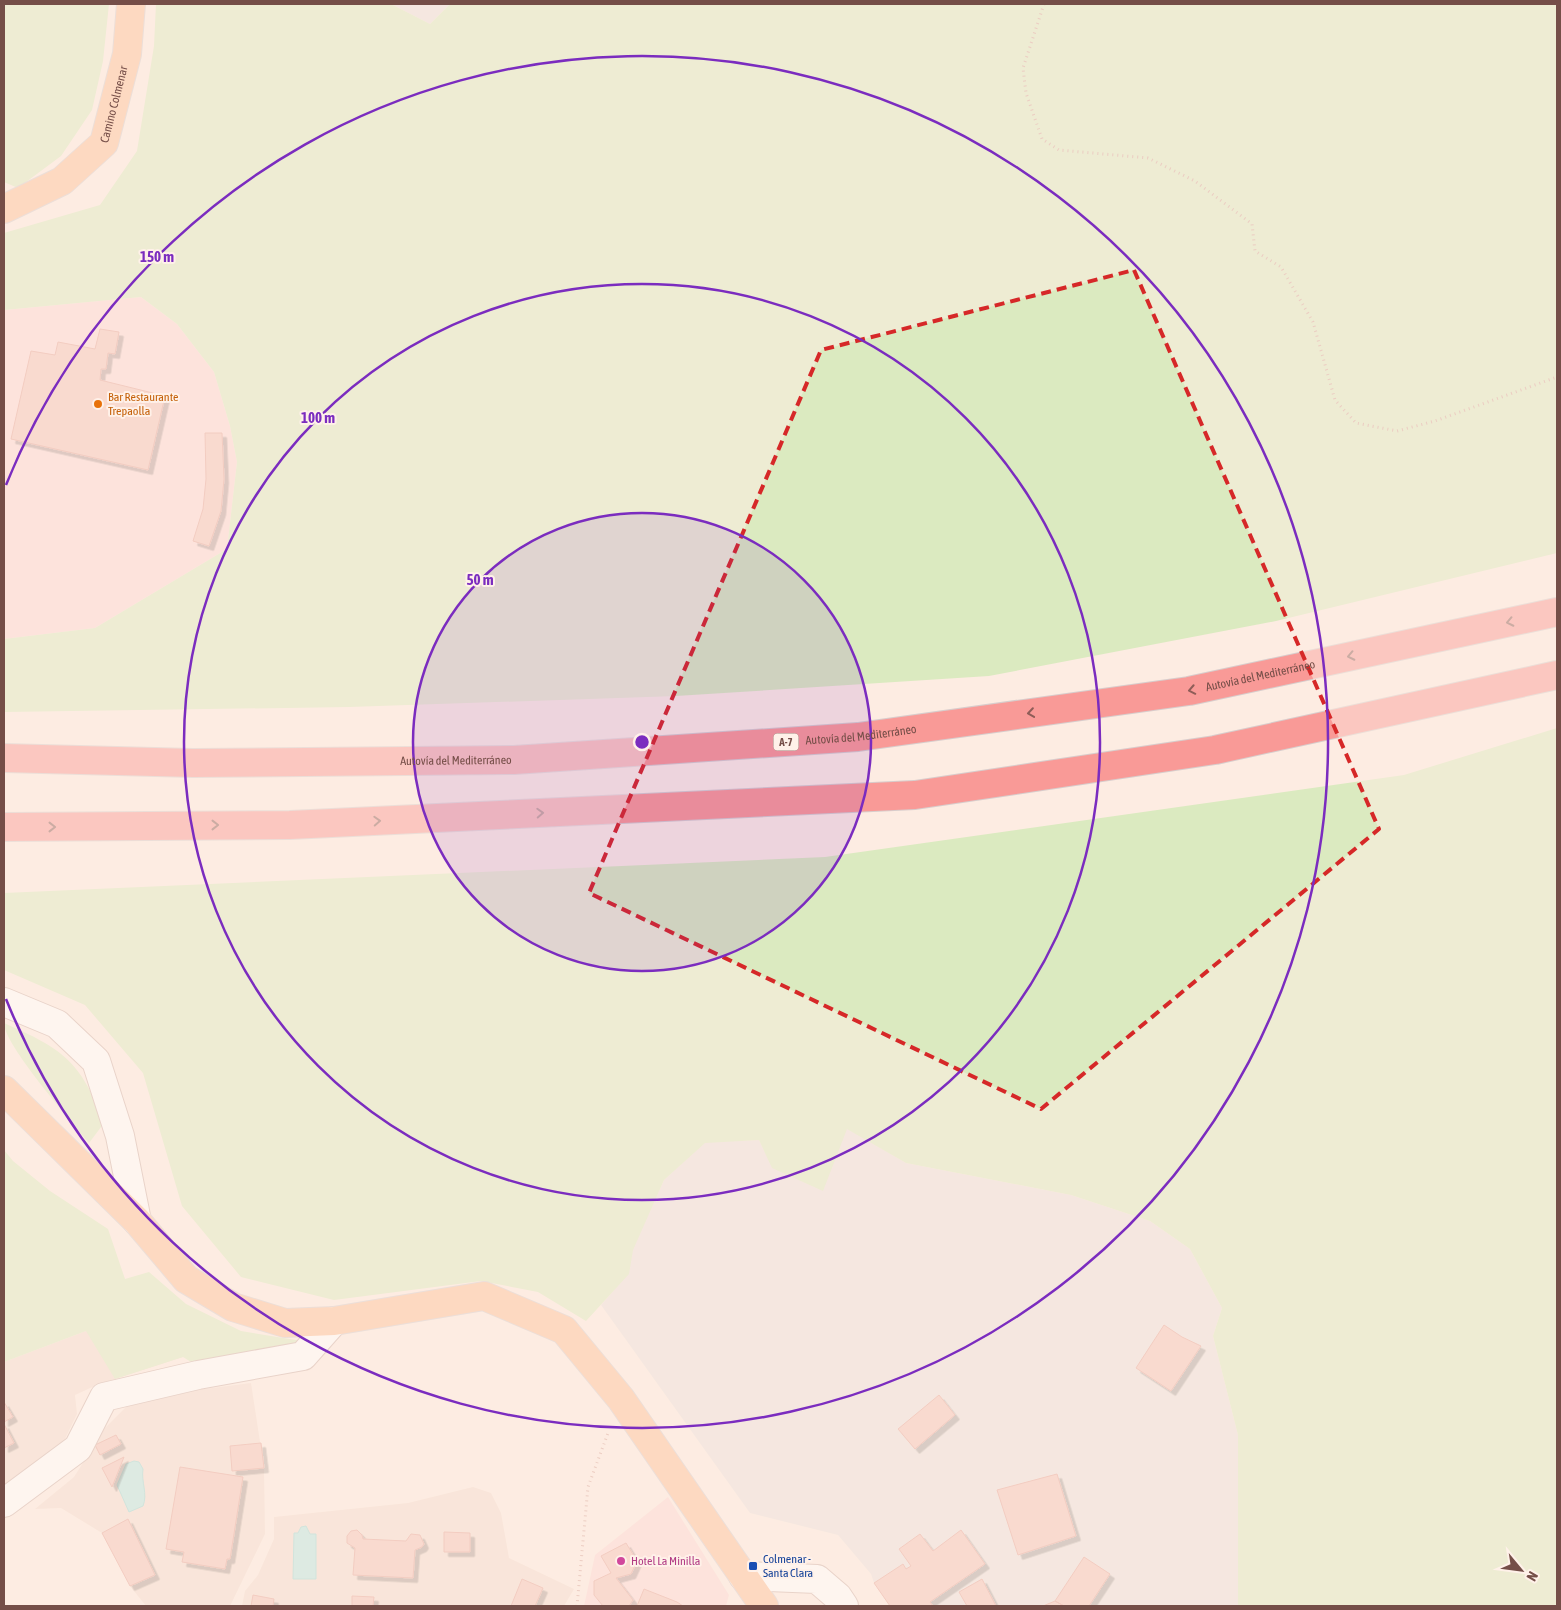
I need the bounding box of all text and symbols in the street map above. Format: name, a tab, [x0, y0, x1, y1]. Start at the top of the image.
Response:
street label: Camino Colmenar	[97, 64, 131, 144]
text: 150 m	[140, 248, 174, 265]
place label: Bar Restaurante Trepaolla	[108, 390, 178, 418]
marker: Bar Restaurante Trepaolla	[92, 398, 104, 410]
text: 100 m	[301, 409, 335, 426]
text: 50 m	[467, 571, 494, 588]
one-way arrow	[1505, 617, 1514, 627]
one-way arrow	[1346, 650, 1355, 661]
street label: Autovía del Mediterráneo	[1204, 657, 1317, 694]
one-way arrow	[1187, 684, 1196, 694]
one-way arrow	[1026, 707, 1035, 717]
street label: Autovía del Mediterráneo	[805, 722, 918, 747]
centre of rings	[633, 733, 651, 751]
road number: A-7	[774, 734, 798, 750]
street label: Autovía del Mediterráneo	[400, 753, 512, 768]
one-way arrow	[536, 807, 544, 818]
one-way arrow	[374, 815, 382, 826]
one-way arrow	[211, 820, 219, 831]
one-way arrow	[49, 822, 57, 832]
north arrow	[1496, 1545, 1546, 1595]
place label: Colmenar - Santa Clara	[763, 1552, 813, 1580]
place label: Hotel La Minilla	[631, 1554, 700, 1568]
marker: Hotel La Minilla	[615, 1555, 627, 1567]
marker: Colmenar - Santa Clara	[747, 1560, 759, 1572]
text: N	[1523, 1569, 1541, 1584]

